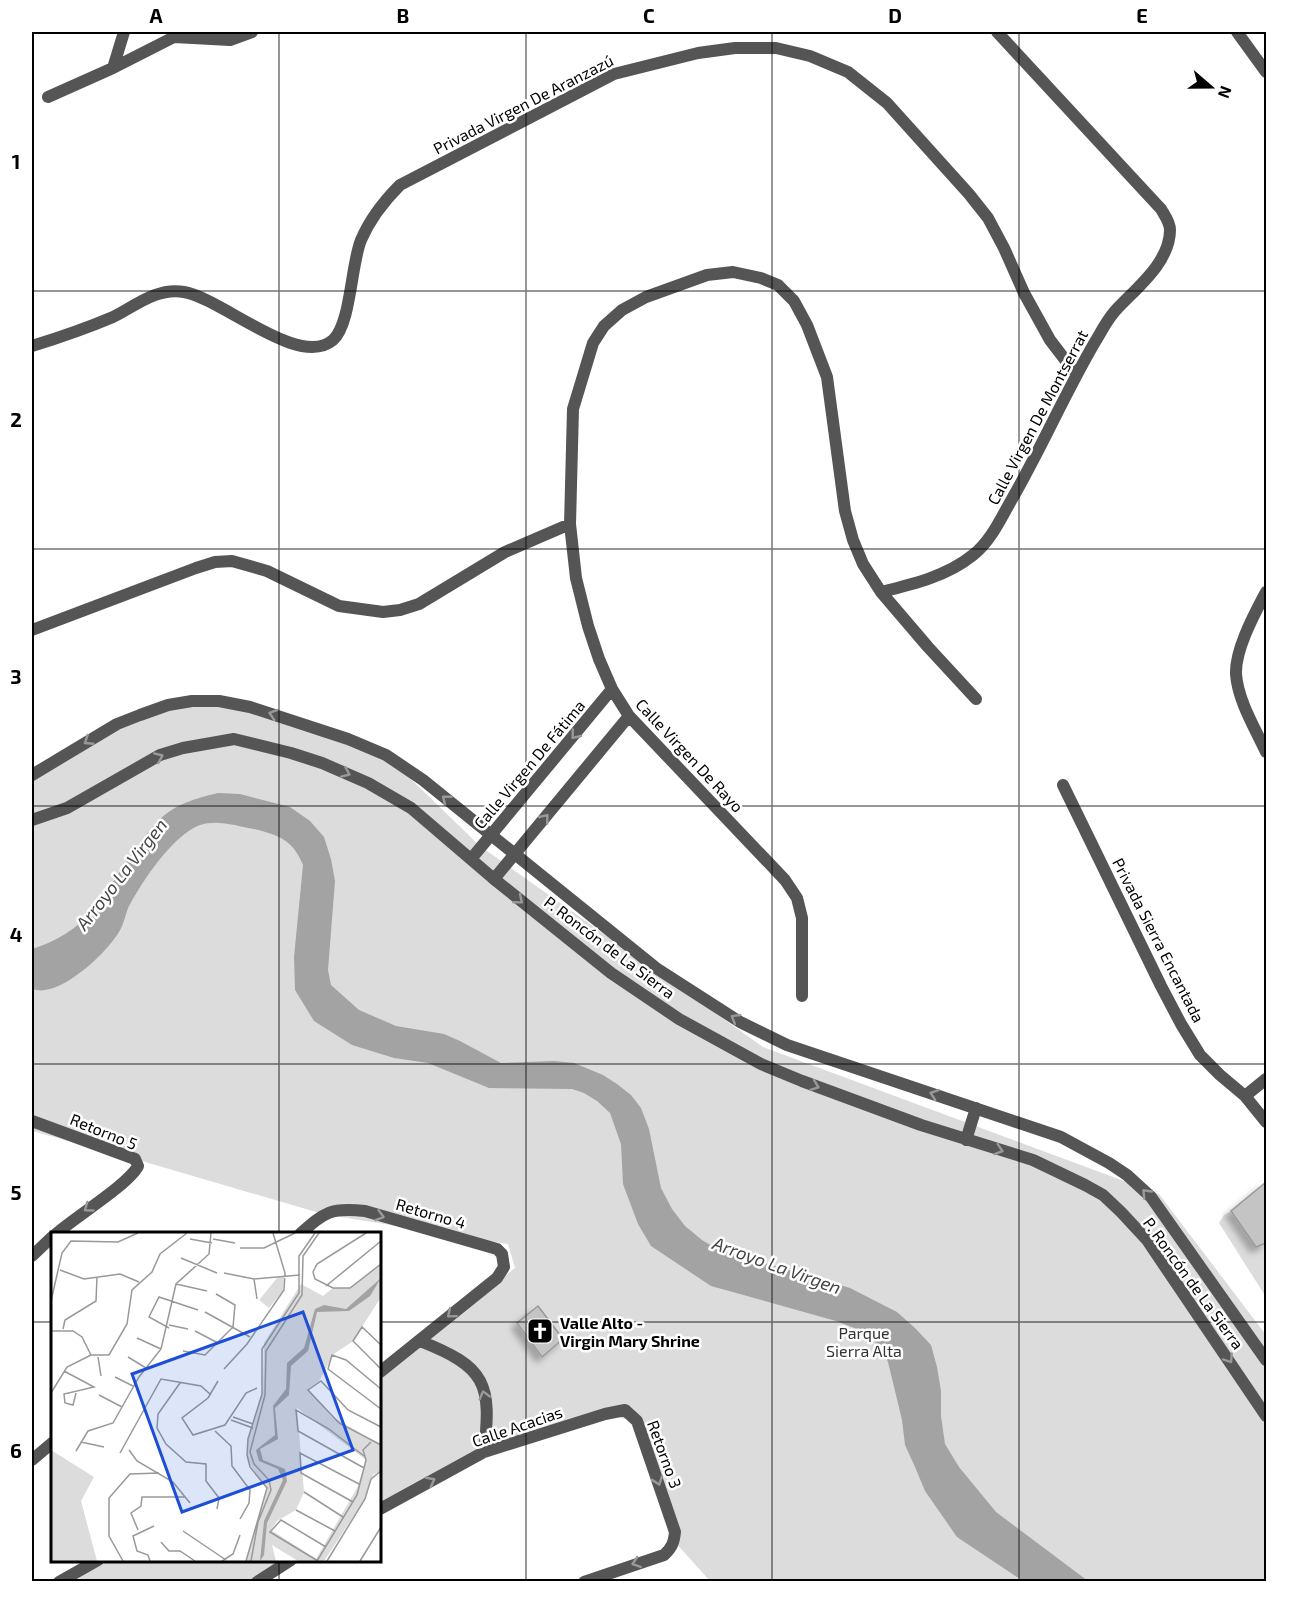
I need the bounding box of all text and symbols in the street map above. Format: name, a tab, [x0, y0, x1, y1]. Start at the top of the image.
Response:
text: A	[149, 3, 163, 27]
text: B	[397, 3, 409, 27]
text: C	[643, 3, 655, 27]
text: D	[888, 3, 902, 27]
text: E	[1136, 3, 1148, 27]
street label: Privada Virgen De Aranzazú	[430, 50, 616, 158]
north arrow	[1181, 57, 1241, 117]
text: N	[1215, 84, 1236, 101]
text: 1	[12, 149, 20, 173]
street label: Calle Virgen De Montserrat	[983, 326, 1091, 508]
text: 2	[10, 407, 22, 431]
text: 3	[10, 664, 22, 688]
street label: Calle Virgen De Rayo	[632, 694, 748, 816]
street label: Calle Virgen De Fátima	[470, 696, 588, 832]
one-way arrow	[268, 709, 279, 721]
one-way arrow	[571, 728, 582, 739]
one-way arrow	[84, 734, 95, 745]
one-way arrow	[152, 752, 163, 764]
one-way arrow	[339, 766, 350, 778]
one-way arrow	[442, 795, 453, 806]
water label: Arroyo La Virgen	[70, 814, 171, 935]
one-way arrow	[538, 814, 549, 825]
street label: Privada Sierra Encantada	[1109, 854, 1209, 1026]
one-way arrow	[513, 892, 524, 903]
street label: P. Roncón de La Sierra	[541, 892, 679, 1002]
text: 4	[10, 922, 23, 946]
one-way arrow	[731, 1014, 741, 1026]
one-way arrow	[809, 1079, 820, 1091]
one-way arrow	[929, 1089, 940, 1101]
street label: Retorno 5	[68, 1109, 140, 1153]
one-way arrow	[993, 1143, 1004, 1155]
text: 5	[10, 1180, 22, 1204]
one-way arrow	[1143, 1190, 1154, 1201]
street label: Retorno 4	[394, 1194, 468, 1232]
one-way arrow	[84, 1201, 95, 1212]
one-way arrow	[375, 1209, 385, 1221]
street label: P. Roncón de La Sierra	[1140, 1213, 1248, 1353]
water label: Arroyo La Virgen	[709, 1231, 844, 1298]
inset map	[51, 1232, 381, 1562]
one-way arrow	[447, 1307, 458, 1318]
place label: Valle Alto - Virgin Mary Shrine	[560, 1313, 700, 1351]
church icon: Valle Alto - Virgin Mary Shrine	[525, 1316, 555, 1346]
park label: Parque Sierra Alta	[826, 1323, 902, 1360]
one-way arrow	[1221, 1353, 1232, 1364]
one-way arrow	[479, 1390, 491, 1401]
street label: Calle Acacias	[469, 1402, 565, 1450]
street label: Retorno 3	[644, 1417, 686, 1491]
text: 6	[10, 1438, 22, 1462]
one-way arrow	[650, 1475, 663, 1486]
one-way arrow	[425, 1477, 435, 1488]
one-way arrow	[631, 1556, 642, 1569]

